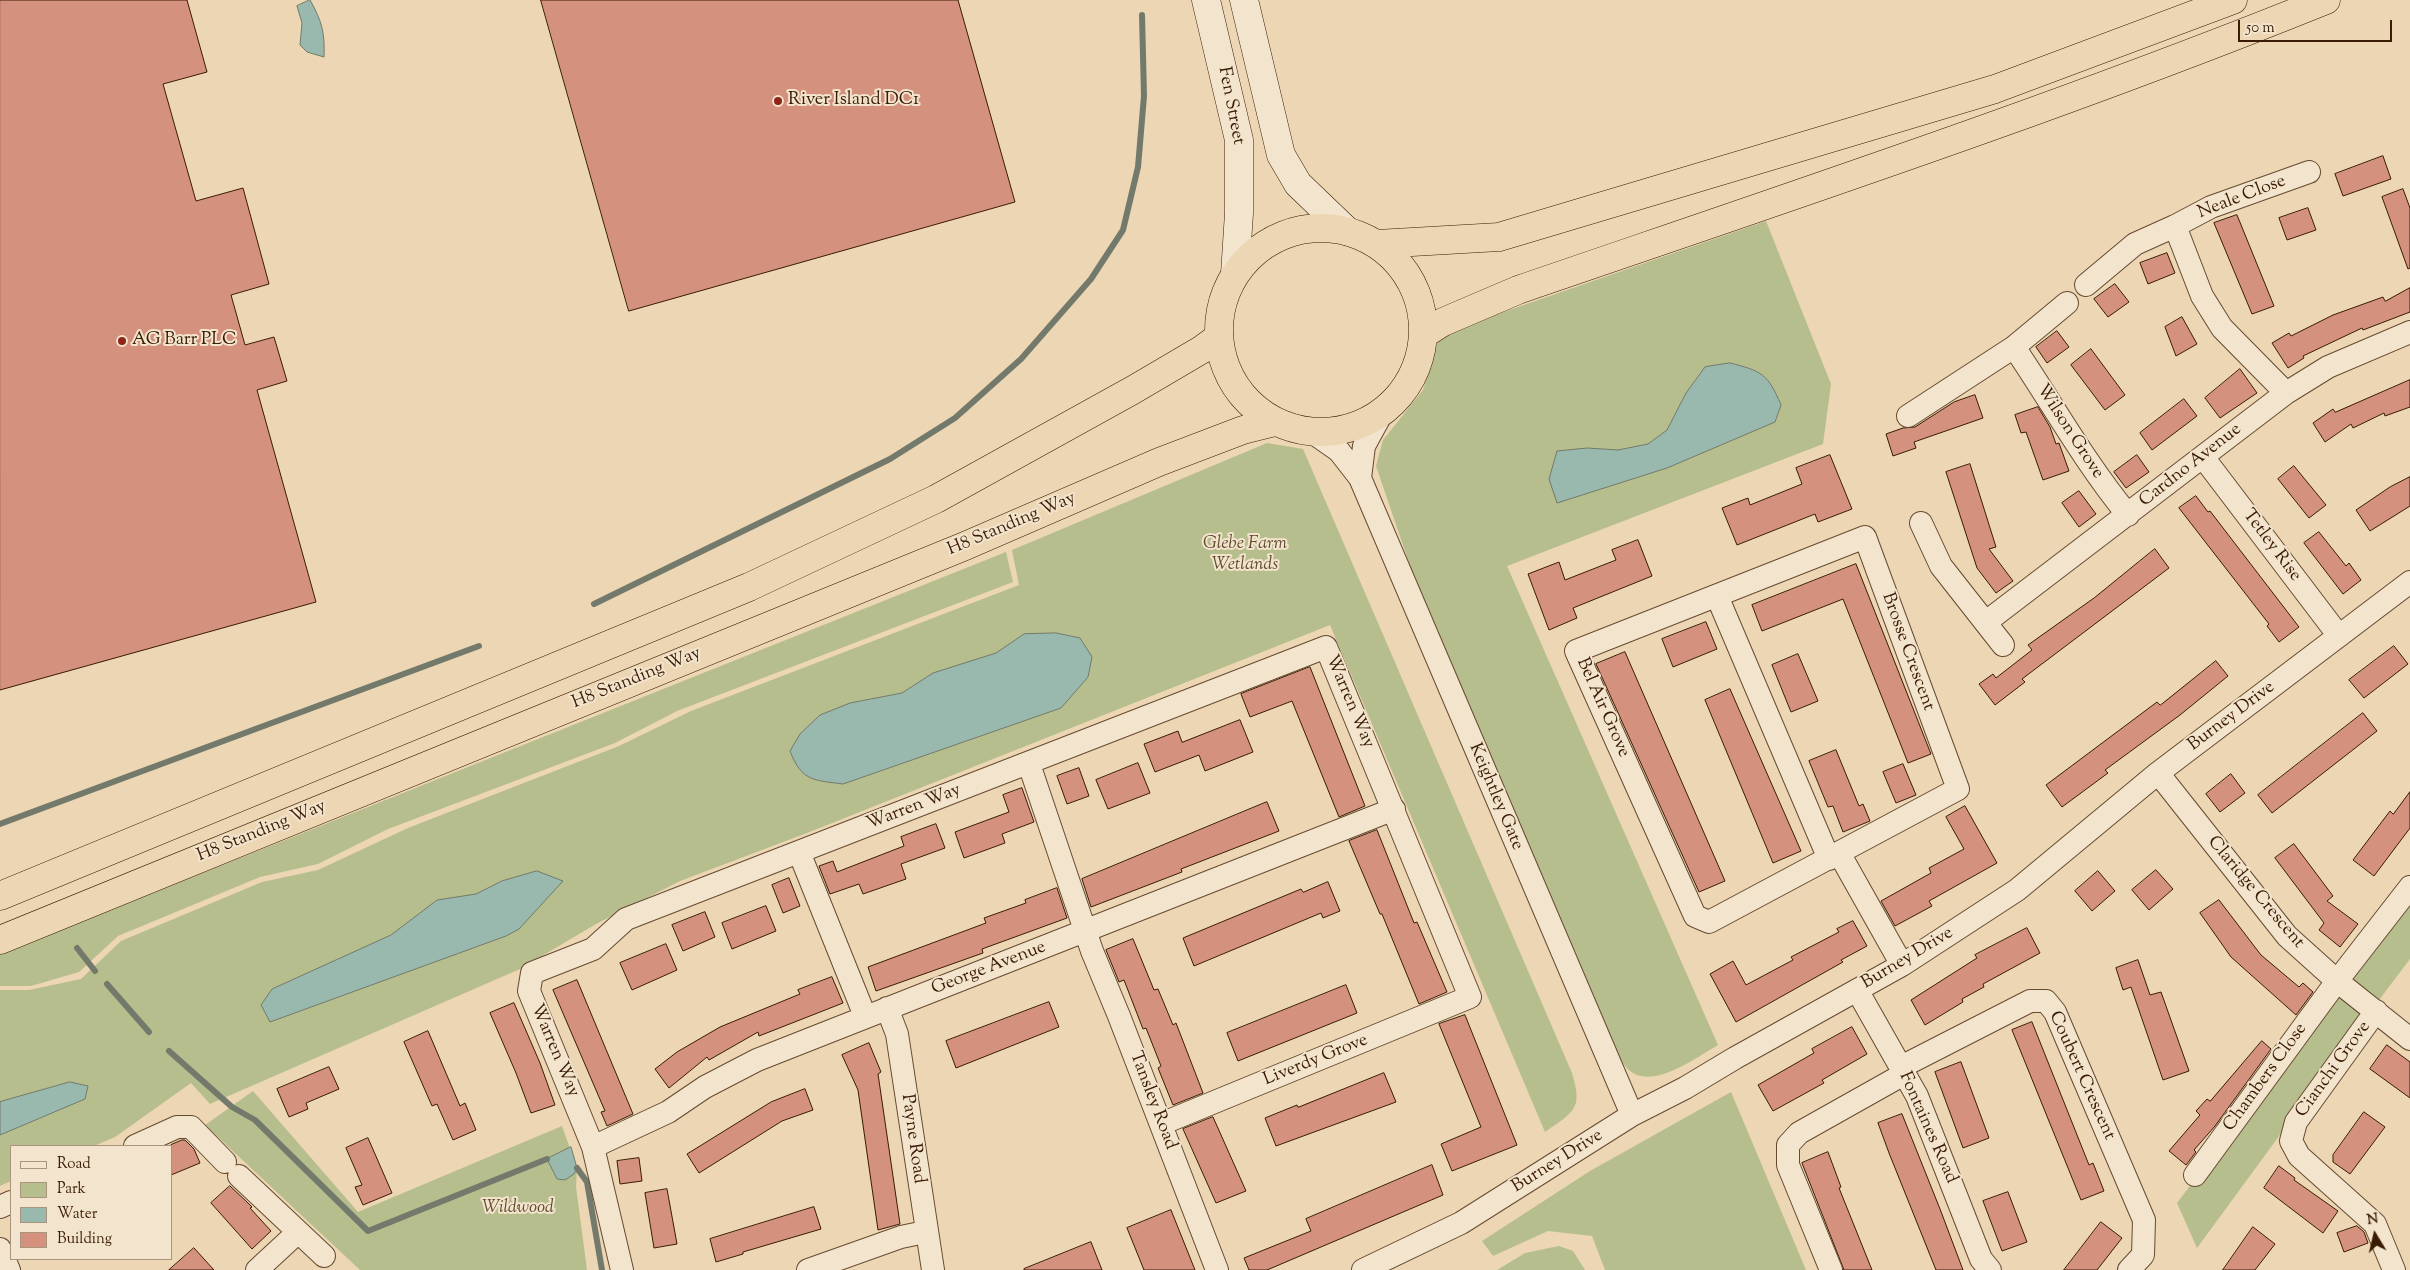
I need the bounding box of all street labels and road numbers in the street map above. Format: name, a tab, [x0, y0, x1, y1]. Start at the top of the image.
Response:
street label: Fen Street	[1212, 65, 1248, 147]
street label: Neale Close	[2195, 171, 2289, 225]
street label: Wilson Grove	[2030, 381, 2108, 483]
street label: Cardno Avenue	[2136, 419, 2246, 513]
street label: H8 Standing Way	[945, 488, 1079, 562]
street label: Tetley Rise	[2237, 506, 2305, 586]
street label: Brosse Crescent	[1876, 590, 1938, 714]
street label: H8 Standing Way	[569, 643, 705, 715]
street label: Warren Way	[1320, 652, 1378, 752]
street label: Bel Air Grove	[1570, 655, 1634, 761]
street label: Burney Drive	[2184, 677, 2280, 757]
street label: Keightley Gate	[1463, 740, 1527, 854]
street label: Warren Way	[864, 780, 964, 836]
street label: H8 Standing Way	[194, 796, 330, 868]
street label: Claridge Crescent	[2202, 832, 2308, 954]
street label: Burney Drive	[1858, 923, 1958, 995]
street label: George Avenue	[929, 937, 1049, 1001]
street label: Warren Way	[525, 1001, 583, 1101]
street label: Coubert Crescent	[2043, 1008, 2119, 1144]
street label: Cianchi Grove	[2292, 1018, 2376, 1122]
street label: Chambers Close	[2219, 1020, 2313, 1136]
street label: Liverdy Grove	[1261, 1030, 1371, 1092]
street label: Tansley Road	[1123, 1049, 1181, 1153]
street label: Fontaines Road	[1893, 1069, 1961, 1187]
street label: Payne Road	[895, 1093, 929, 1185]
street label: Burney Drive	[1509, 1126, 1607, 1198]

